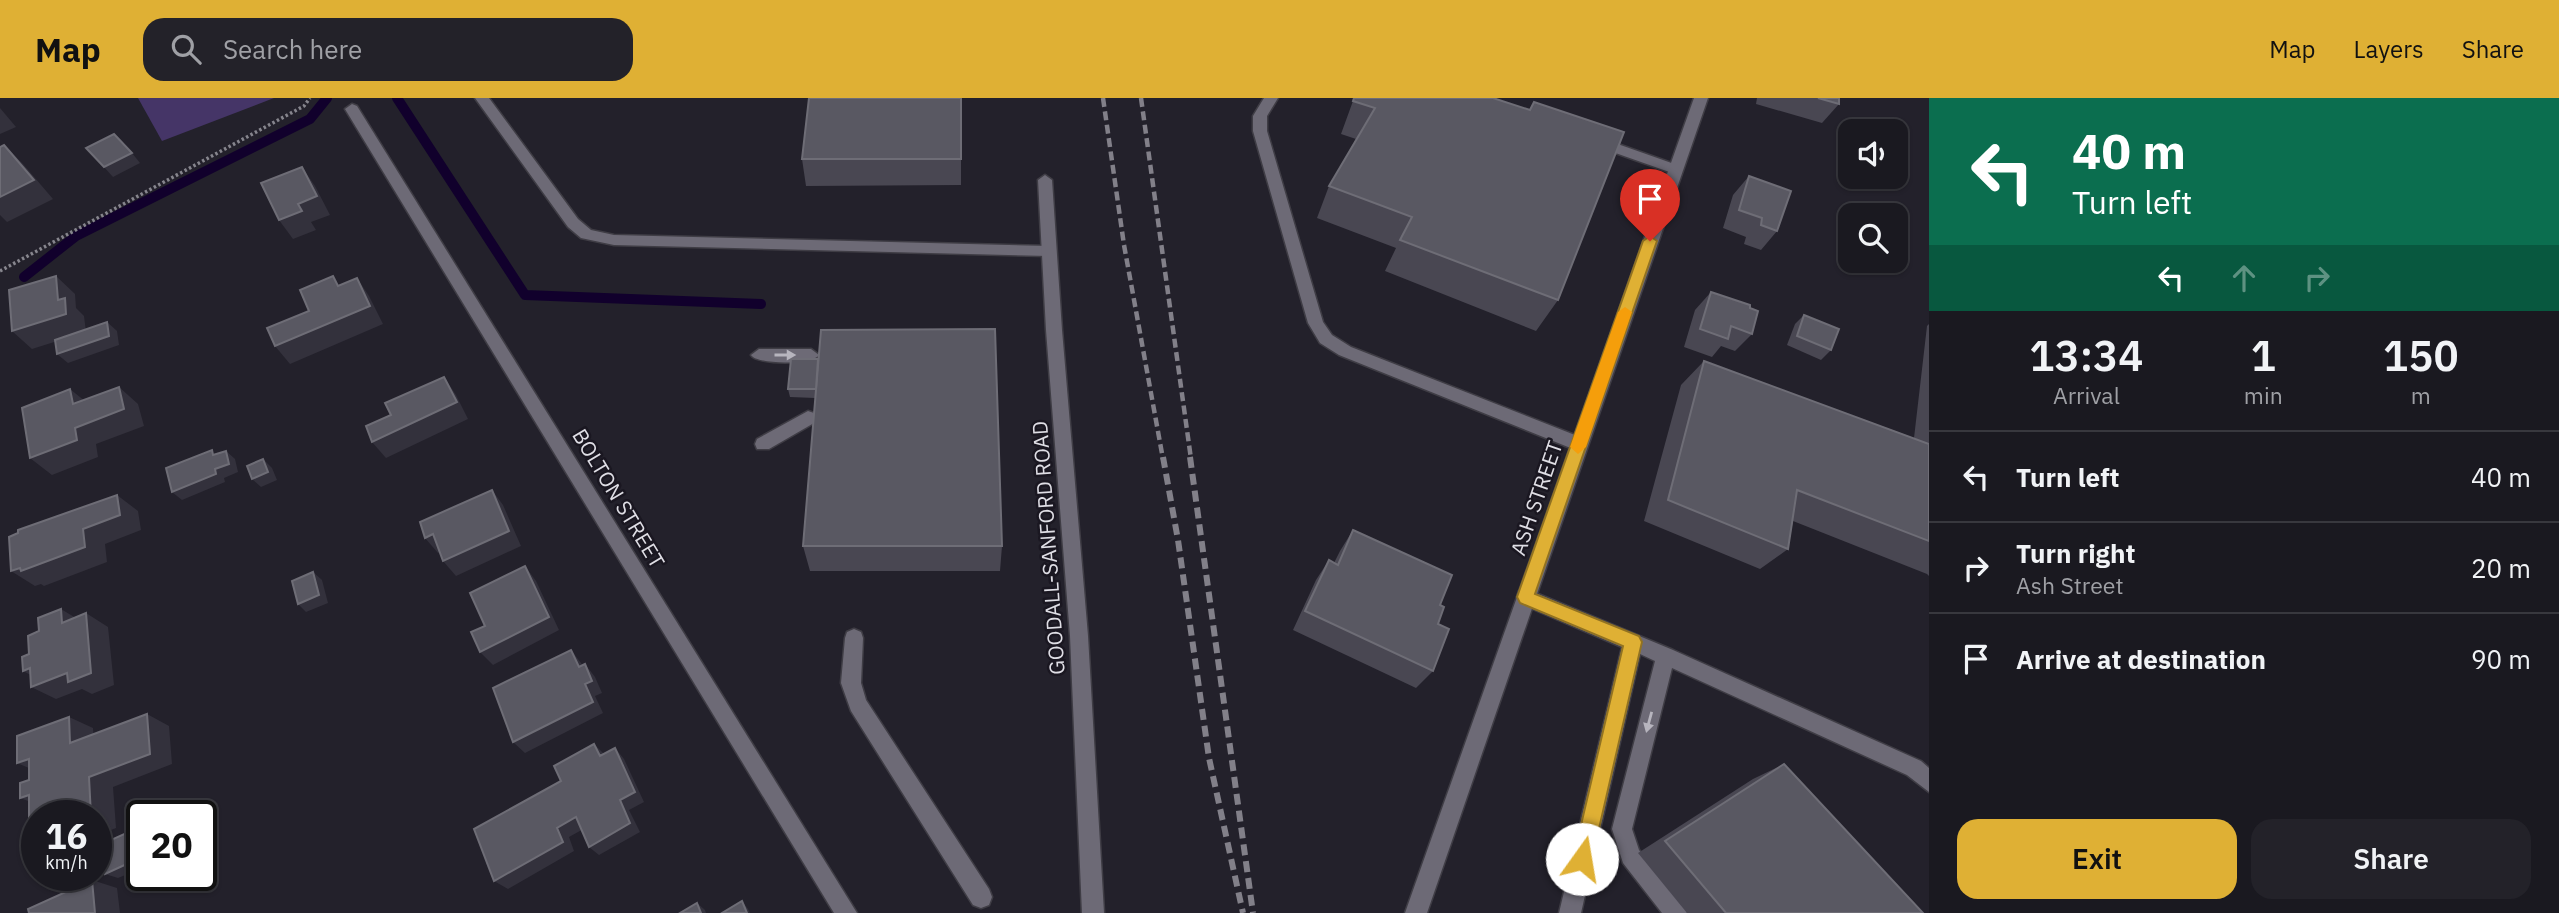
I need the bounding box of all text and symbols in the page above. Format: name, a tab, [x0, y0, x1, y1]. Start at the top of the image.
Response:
search box	[143, 18, 633, 81]
text: Map	[35, 28, 101, 71]
icon: search	[167, 30, 205, 68]
text: Search here	[223, 32, 362, 66]
text: Map	[2269, 33, 2316, 65]
text: Layers	[2354, 33, 2424, 65]
text: Share	[2462, 33, 2524, 65]
map controls	[1838, 119, 1908, 273]
button: sound	[1838, 119, 1908, 189]
text: 40 m	[2072, 119, 2186, 182]
icon: left	[1957, 126, 2048, 217]
pin	[1620, 169, 1680, 241]
icon: arrive	[1631, 180, 1669, 218]
text: Turn left	[2072, 181, 2192, 223]
button: search	[1838, 203, 1908, 273]
icon: left	[2152, 259, 2190, 297]
icon: ahead	[2225, 259, 2263, 297]
icon: right	[2298, 259, 2336, 297]
text: 13:34	[2029, 328, 2144, 383]
text: 1	[2251, 328, 2276, 383]
text: 150	[2383, 328, 2459, 383]
one-way arrow	[774, 349, 796, 361]
text: Arrival	[2053, 380, 2120, 410]
text: min	[2244, 380, 2283, 410]
text: m	[2411, 380, 2431, 410]
street label: GOODALL-SANFORD ROAD	[1025, 420, 1071, 676]
street label: BOLTON STREET	[566, 423, 672, 573]
street label: ASH STREET	[1503, 437, 1569, 559]
icon: left	[1957, 458, 1995, 496]
text: Turn left	[2016, 460, 2119, 494]
text: 40 m	[2471, 460, 2531, 494]
text: Turn right	[2016, 536, 2135, 570]
icon: right	[1957, 549, 1995, 587]
text: 20 m	[2471, 551, 2531, 585]
text: Ash Street	[2016, 570, 2124, 600]
icon: arrive	[1957, 640, 1995, 678]
text: Arrive at destination	[2016, 642, 2266, 676]
text: 90 m	[2471, 642, 2531, 676]
one-way arrow	[1643, 711, 1654, 733]
speed limit sign: 20	[126, 800, 217, 891]
text: 16	[45, 813, 88, 859]
button: Exit	[1957, 819, 2237, 899]
button: Share	[2251, 819, 2531, 899]
position arrow	[1545, 822, 1619, 896]
text: km/h	[45, 851, 88, 874]

